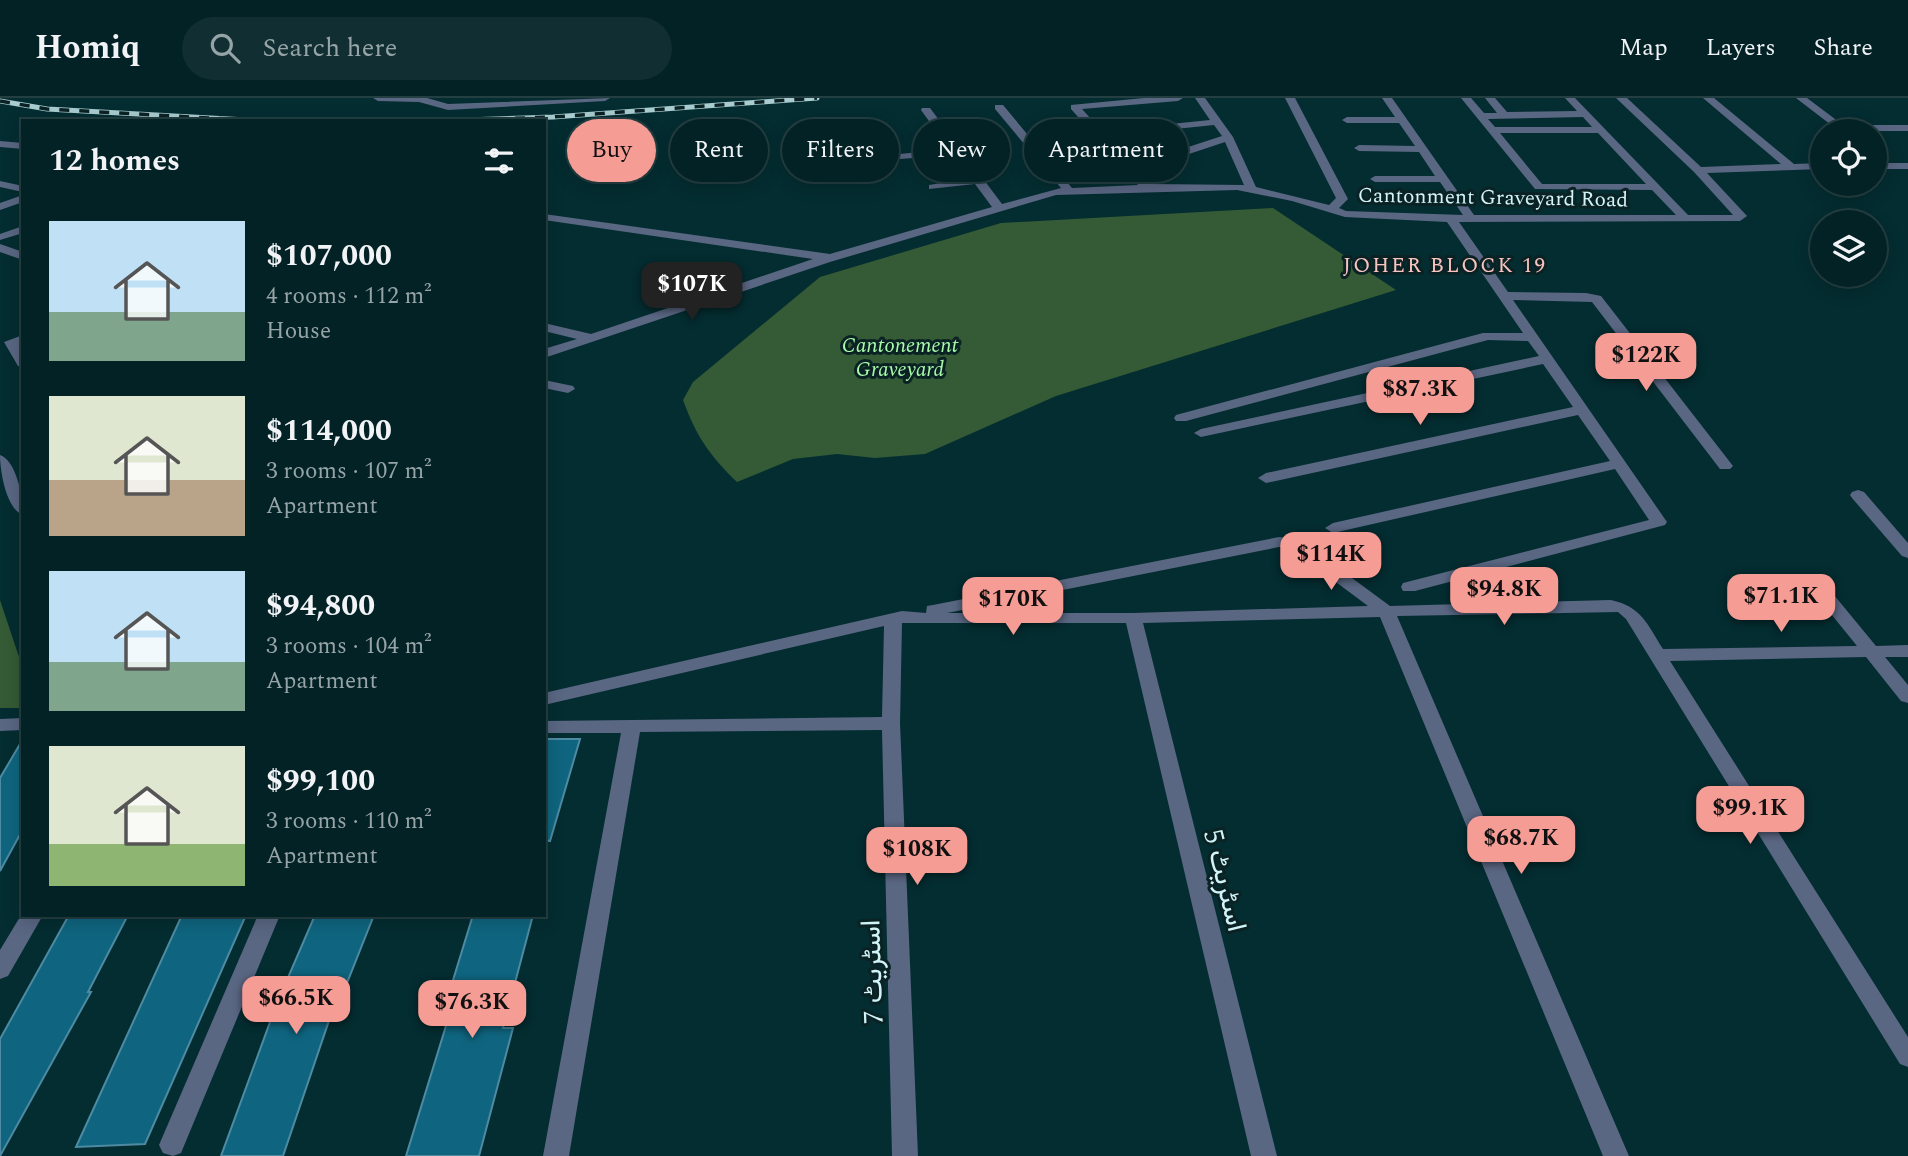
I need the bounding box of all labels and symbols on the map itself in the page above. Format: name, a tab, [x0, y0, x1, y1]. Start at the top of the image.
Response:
street label: Cantonment Graveyard Road	[1358, 180, 1628, 216]
district label: JOHER BLOCK 19	[1343, 250, 1547, 282]
pin: $107K	[643, 262, 741, 322]
park label: Cantonement Graveyard	[842, 330, 959, 386]
pin: $122K	[1597, 334, 1695, 393]
pin: $87.3K	[1363, 368, 1477, 427]
pin: $114K	[1282, 532, 1380, 592]
pin: $94.8K	[1447, 568, 1561, 627]
pin: $71.1K	[1724, 574, 1838, 634]
pin: $170K	[964, 578, 1062, 637]
pin: $99.1K	[1693, 786, 1807, 846]
pin: $68.7K	[1464, 816, 1578, 876]
street label: اسٹریٹ 5	[1191, 824, 1258, 936]
pin: $108K	[868, 828, 966, 887]
street label: اسٹریٹ 7	[849, 919, 896, 1025]
pin: $66.5K	[239, 976, 353, 1036]
pin: $76.3K	[415, 981, 529, 1040]

